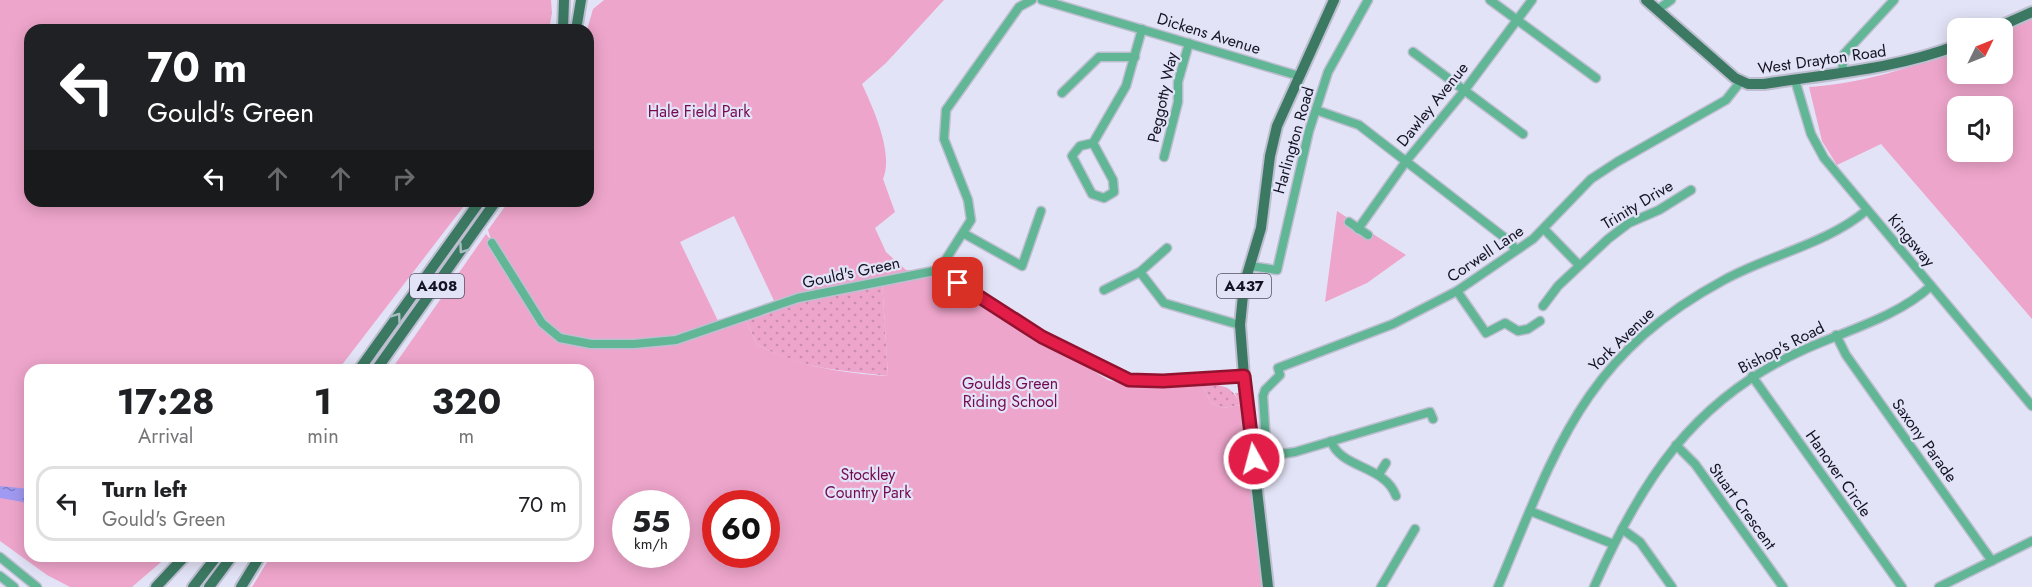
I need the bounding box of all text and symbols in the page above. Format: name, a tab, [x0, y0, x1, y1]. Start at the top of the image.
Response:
street label: Dickens Avenue	[1154, 7, 1263, 60]
north arrow	[1947, 18, 2013, 84]
map controls	[1947, 18, 2013, 162]
text: 70 m	[147, 37, 247, 98]
street label: West Drayton Road	[1756, 39, 1888, 80]
icon: left	[48, 48, 126, 126]
street label: Peggotty Way	[1142, 49, 1183, 144]
street label: Dawley Avenue	[1391, 57, 1474, 151]
street label: Harlington Road	[1267, 84, 1320, 196]
text: Gould's Green	[147, 93, 314, 132]
button: sound	[1947, 96, 2013, 162]
park label: Hale Field Park	[648, 100, 751, 123]
icon: left	[198, 162, 231, 195]
icon: ahead	[261, 162, 294, 195]
icon: ahead	[324, 162, 357, 195]
icon: right	[387, 162, 420, 195]
street label: Trinity Drive	[1597, 174, 1677, 235]
street label: Kingsway	[1883, 209, 1941, 272]
street label: Corwell Lane	[1442, 219, 1528, 288]
one-way arrow	[459, 242, 470, 253]
street label: Gould's Green	[800, 251, 902, 294]
pin	[932, 257, 983, 308]
icon: arrive	[941, 266, 974, 299]
road number: A408	[410, 274, 464, 298]
road number: A437	[1217, 274, 1271, 298]
street label: York Avenue	[1583, 302, 1659, 377]
one-way arrow	[390, 313, 401, 324]
street label: Bishop's Road	[1734, 316, 1828, 379]
park label: Goulds Green Riding School	[962, 372, 1058, 413]
text: 17:28	[117, 375, 215, 427]
text: 1	[314, 375, 332, 427]
text: 320	[431, 375, 501, 427]
street label: Saxony Parade	[1886, 394, 1963, 487]
text: Arrival	[138, 422, 193, 451]
text: min	[307, 422, 339, 451]
text: m	[459, 422, 474, 451]
street label: Hanover Circle	[1800, 425, 1877, 521]
position arrow	[1222, 427, 1286, 491]
street label: Stuart Crescent	[1703, 458, 1782, 554]
park label: Stockley Country Park	[825, 463, 912, 504]
text: Turn left	[102, 473, 187, 505]
icon: left	[51, 487, 84, 520]
text: 70 m	[518, 488, 567, 520]
speed limit sign: 60	[702, 490, 780, 568]
text: 55	[632, 500, 670, 543]
text: Gould's Green	[102, 505, 226, 534]
text: km/h	[634, 533, 668, 555]

